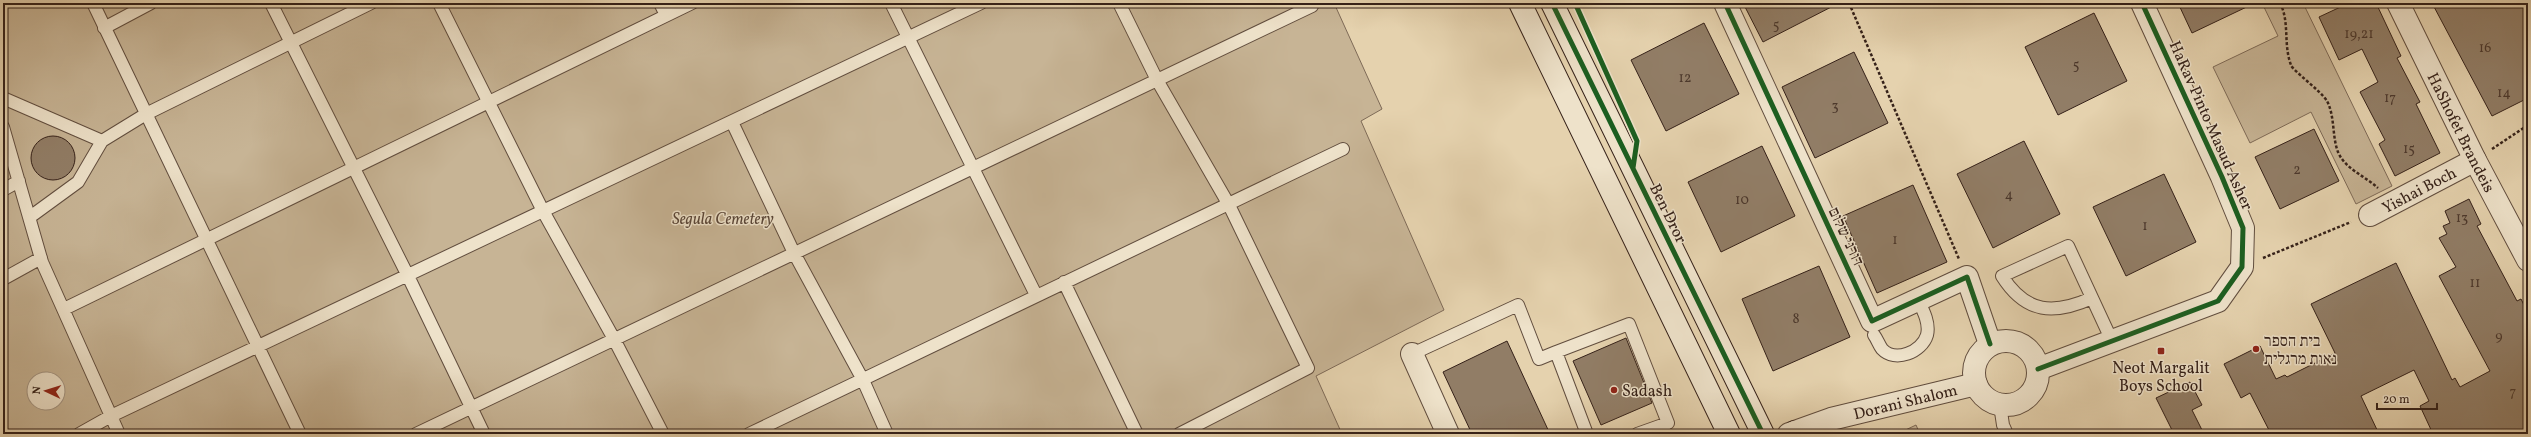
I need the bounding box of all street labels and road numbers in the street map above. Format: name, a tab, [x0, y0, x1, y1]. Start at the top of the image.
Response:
street label: HaRav Pinto Masud Asher	[2163, 38, 2258, 214]
street label: HaShofet Brandeis	[2421, 69, 2499, 197]
street label: Yishai Boch	[2379, 163, 2461, 220]
street label: Ben Dror	[1643, 180, 1691, 248]
street label: דורני שלום	[1822, 204, 1868, 270]
street label: Dorani Shalom	[1851, 380, 1960, 426]

